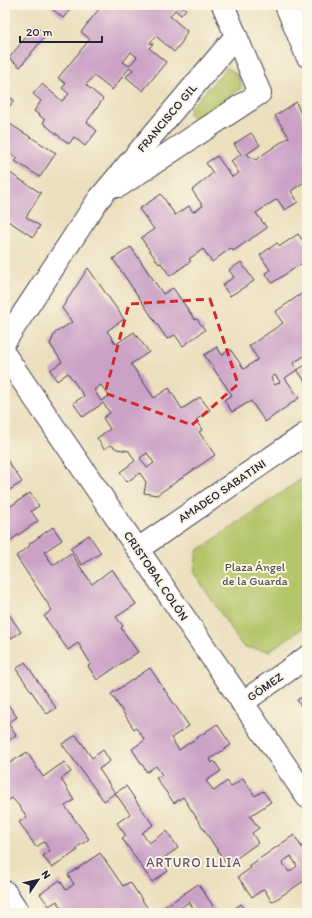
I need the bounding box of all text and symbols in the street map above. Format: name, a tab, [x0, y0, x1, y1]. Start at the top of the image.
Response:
scale bar	[20, 18, 102, 44]
text: 20 m	[26, 25, 53, 39]
street label: FRANCISCO GIL	[134, 81, 200, 155]
street label: AMADEO SABATINI	[176, 456, 268, 526]
street label: CRISTOBAL COLÓN	[121, 529, 191, 623]
park label: Plaza Ángel de la Guarda	[222, 560, 288, 588]
street label: GÓMEZ	[245, 670, 286, 704]
district label: ARTURO ILLIA	[146, 855, 242, 870]
north arrow	[18, 860, 58, 900]
text: N	[38, 868, 53, 881]

